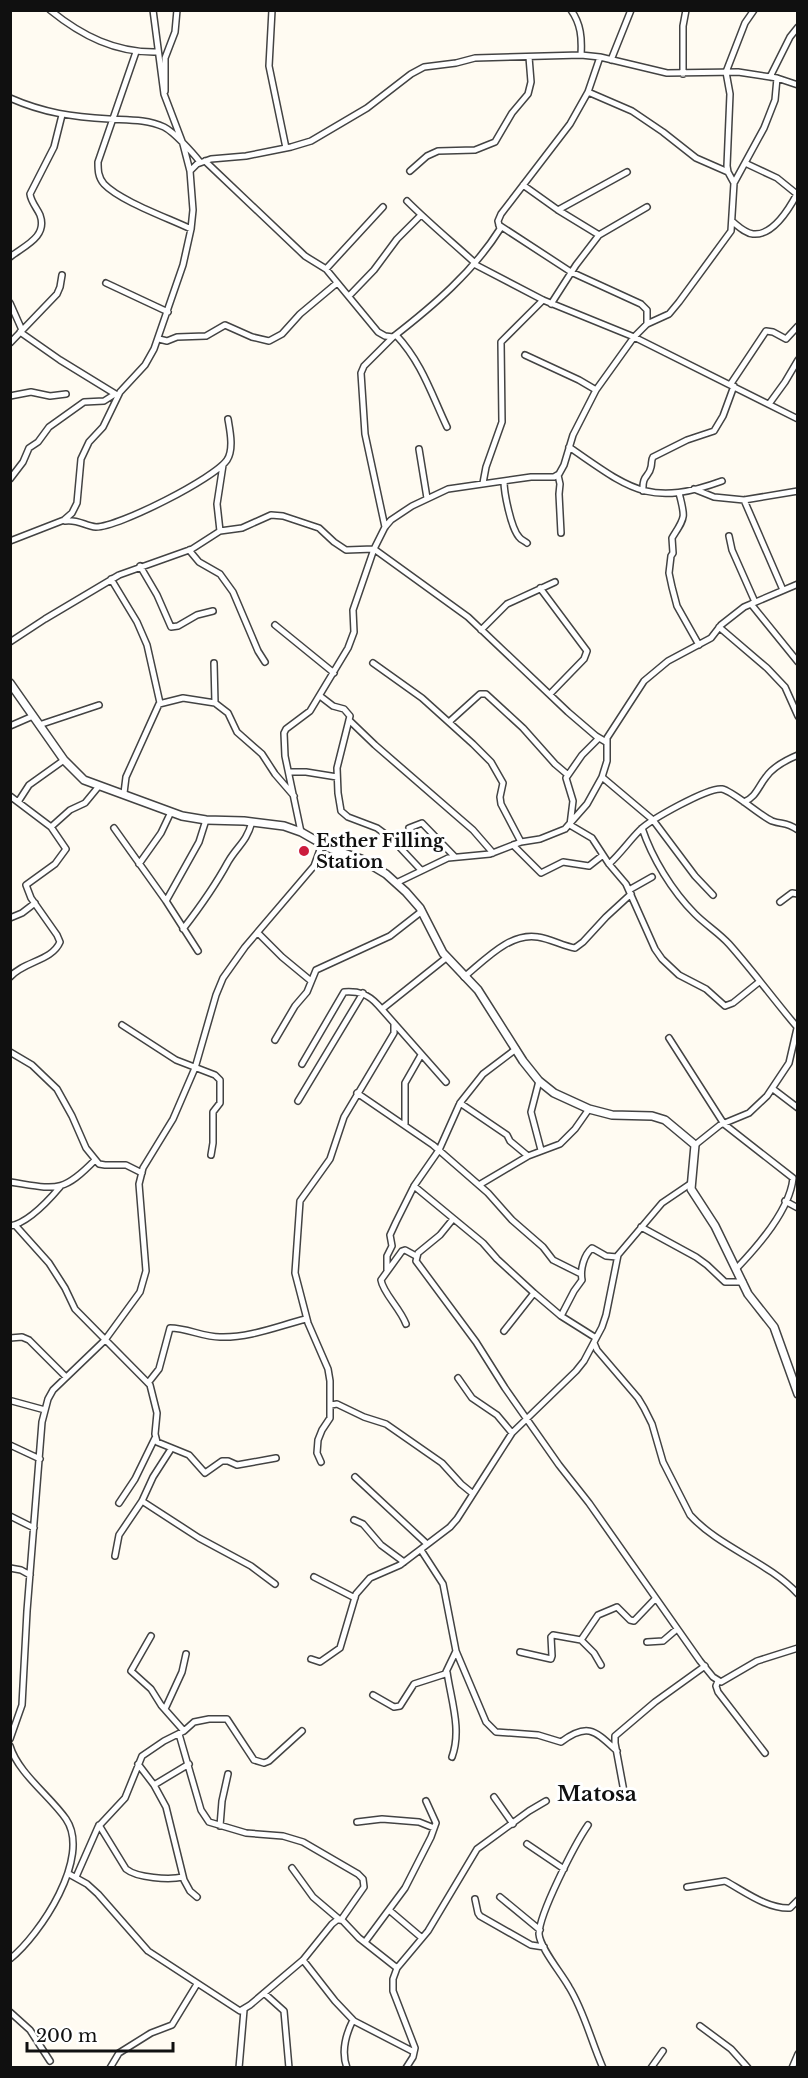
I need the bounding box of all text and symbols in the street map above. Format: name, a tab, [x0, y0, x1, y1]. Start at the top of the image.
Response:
place label: Esther Filling Station	[316, 830, 445, 873]
marker: Esther Filling Station	[297, 844, 311, 858]
district label: Matosa	[557, 1781, 637, 1807]
scale bar	[27, 2015, 172, 2053]
text: 200 m	[36, 2025, 97, 2047]

